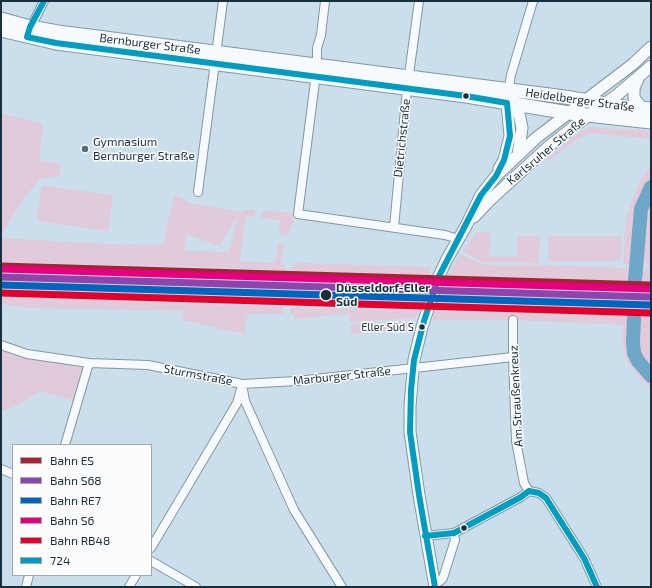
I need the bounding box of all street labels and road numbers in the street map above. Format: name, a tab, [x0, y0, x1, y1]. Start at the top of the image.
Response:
street label: Bernburger Straße	[99, 31, 201, 57]
street label: Heidelberger Straße	[524, 85, 636, 115]
street label: Dietrichstraße	[391, 98, 413, 178]
street label: Karlsruher Straße	[504, 114, 588, 188]
street label: Am Straußenkreuz	[506, 345, 526, 447]
street label: Sturmstraße	[162, 361, 234, 389]
street label: Marburger Straße	[292, 364, 392, 388]

